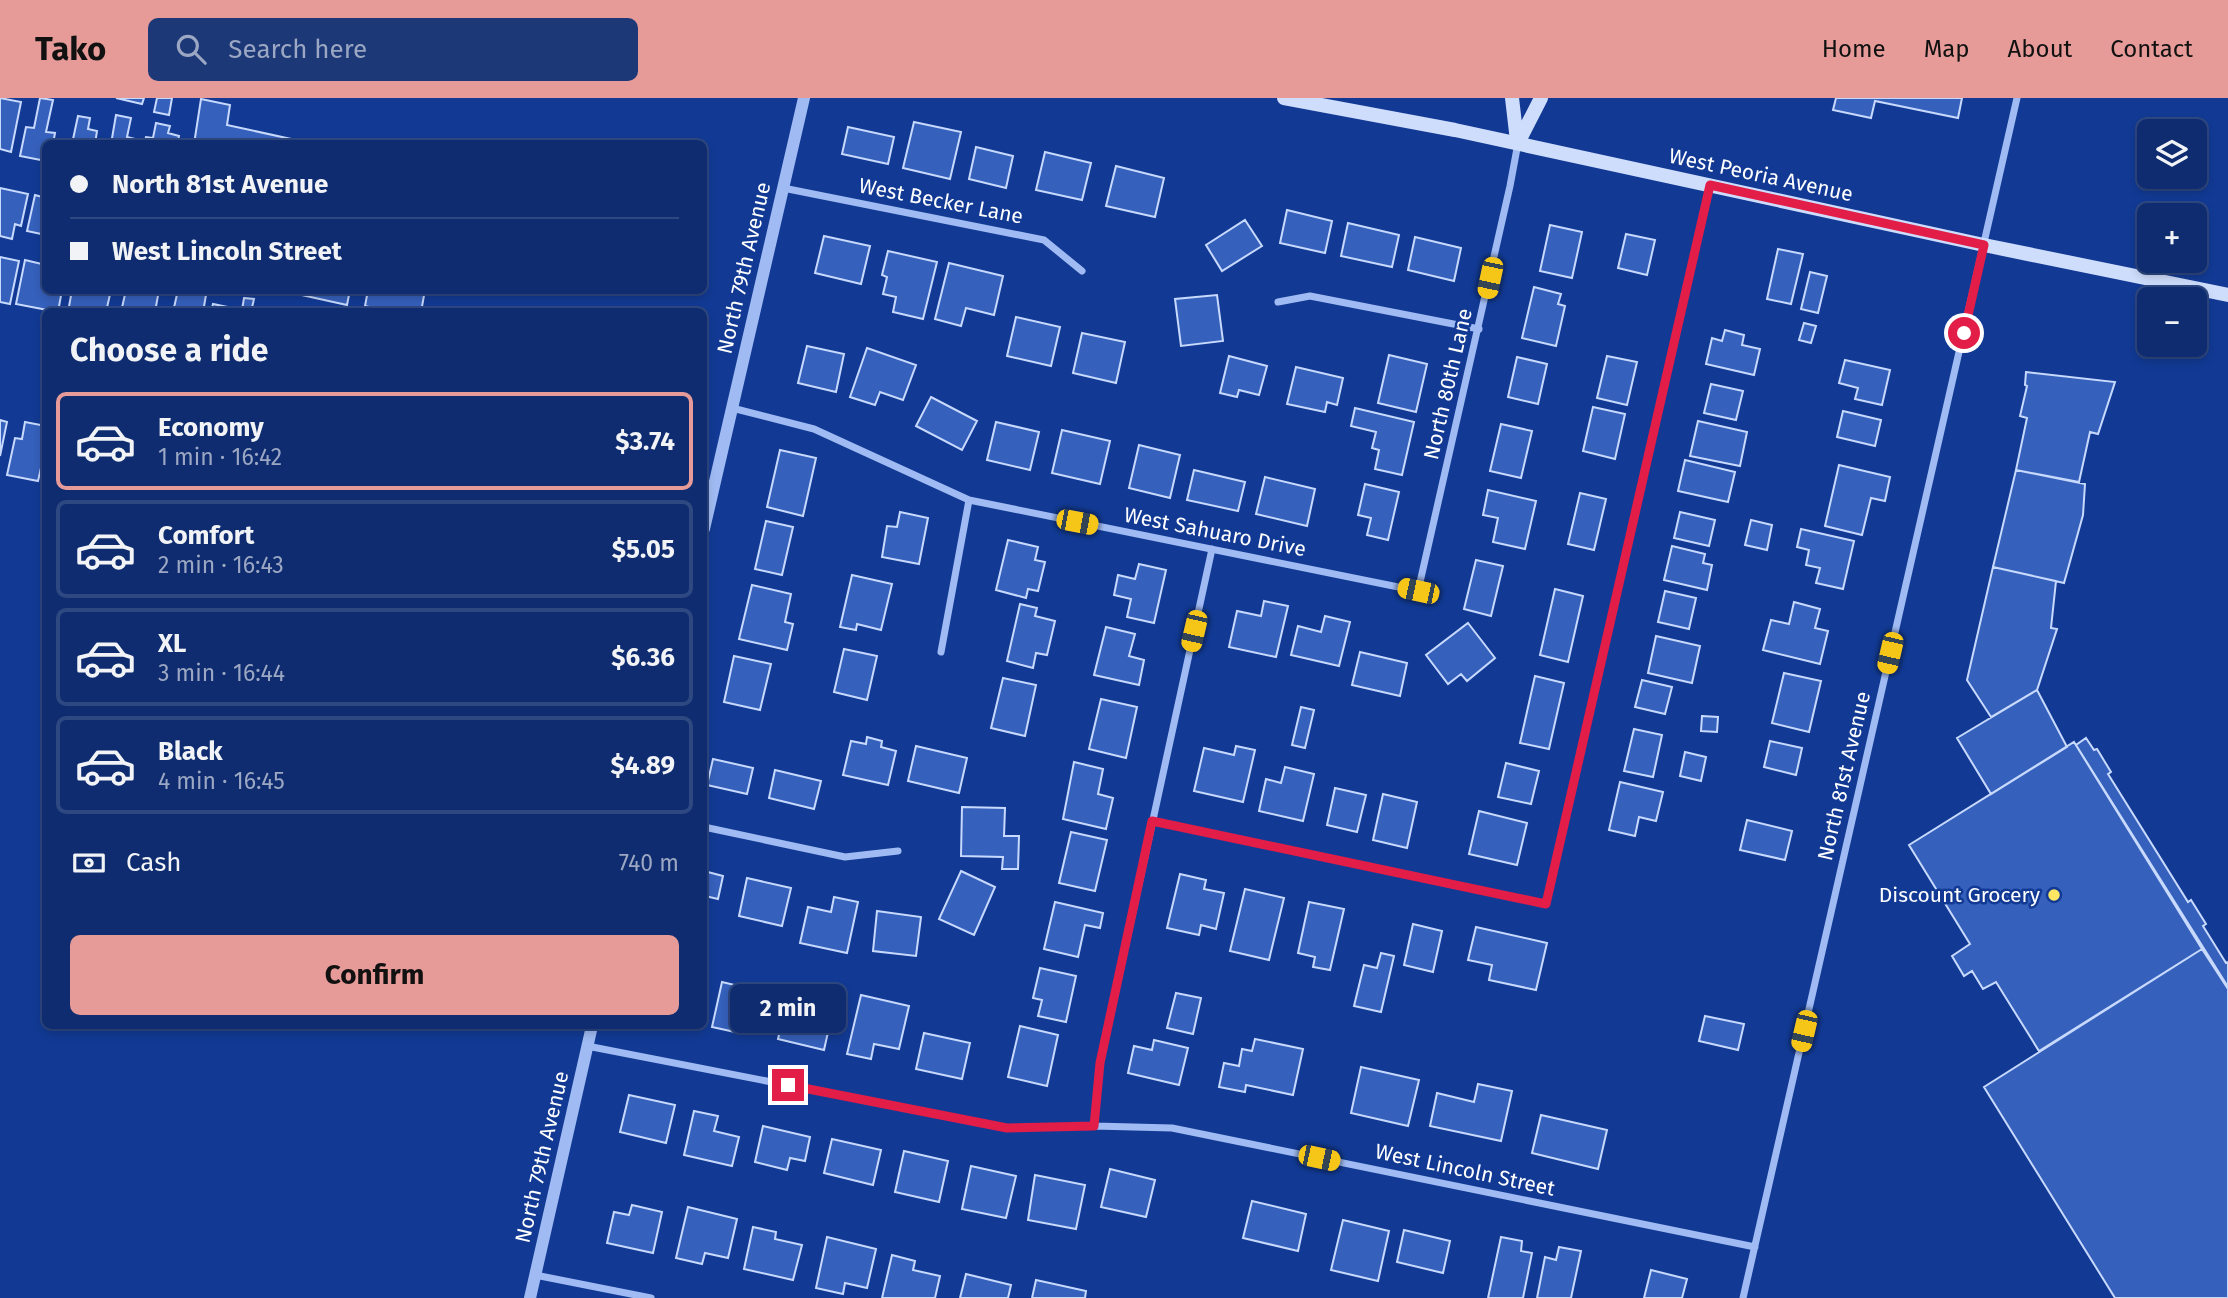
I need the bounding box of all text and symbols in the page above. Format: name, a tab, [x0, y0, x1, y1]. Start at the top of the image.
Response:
search box	[148, 18, 638, 81]
text: Tako	[35, 29, 106, 69]
icon: search	[172, 30, 210, 68]
text: Search here	[228, 34, 367, 65]
text: Home	[1822, 35, 1886, 63]
text: Map	[1924, 35, 1970, 63]
text: About	[2008, 35, 2072, 63]
text: Contact	[2110, 35, 2193, 63]
map controls	[2137, 119, 2207, 357]
button: layers	[2137, 119, 2207, 189]
street label: West Peoria Avenue	[1667, 143, 1855, 207]
text: North 81st Avenue	[112, 169, 328, 200]
street label: West Becker Lane	[857, 172, 1025, 230]
street label: North 79th Avenue	[712, 180, 776, 356]
button: +	[2137, 203, 2207, 273]
text: West Lincoln Street	[112, 236, 342, 267]
car	[1476, 255, 1505, 301]
button: −	[2137, 287, 2207, 357]
street label: North 80th Lane	[1418, 306, 1478, 462]
route start	[1948, 317, 1980, 349]
text: Choose a ride	[70, 331, 268, 369]
icon: car	[74, 410, 137, 473]
text: Economy	[158, 412, 264, 443]
text: $3.74	[615, 426, 675, 457]
text: 1 min · 16:42	[158, 443, 282, 471]
street label: West Sahuaro Drive	[1122, 502, 1308, 562]
car	[1055, 508, 1100, 536]
icon: car	[74, 518, 137, 581]
text: Comfort	[158, 520, 254, 551]
text: $5.05	[612, 534, 675, 565]
text: 2 min · 16:43	[158, 551, 284, 579]
car	[1396, 576, 1441, 606]
car	[1180, 608, 1209, 654]
icon: car	[74, 626, 137, 689]
text: XL	[158, 628, 186, 659]
car	[1876, 630, 1905, 676]
text: $6.36	[611, 642, 675, 673]
text: 3 min · 16:44	[158, 659, 285, 687]
street label: North 81st Avenue	[1812, 689, 1876, 863]
icon: car	[74, 734, 137, 797]
text: Black	[158, 736, 223, 767]
text: $4.89	[611, 750, 675, 781]
text: 4 min · 16:45	[158, 767, 285, 795]
icon: cash	[70, 844, 108, 882]
text: Cash	[126, 847, 182, 878]
text: 740 m	[619, 849, 679, 877]
place label: Discount Grocery	[1879, 882, 2041, 908]
marker: Discount Grocery	[2046, 887, 2062, 903]
button: Confirm	[70, 935, 679, 1015]
callout: 2 min	[730, 984, 846, 1032]
text: 2 min	[760, 994, 816, 1022]
car	[1790, 1008, 1819, 1054]
street label: North 79th Avenue	[510, 1069, 574, 1245]
route end	[772, 1069, 804, 1101]
street label: West Lincoln Street	[1373, 1138, 1558, 1202]
car	[1297, 1143, 1342, 1173]

